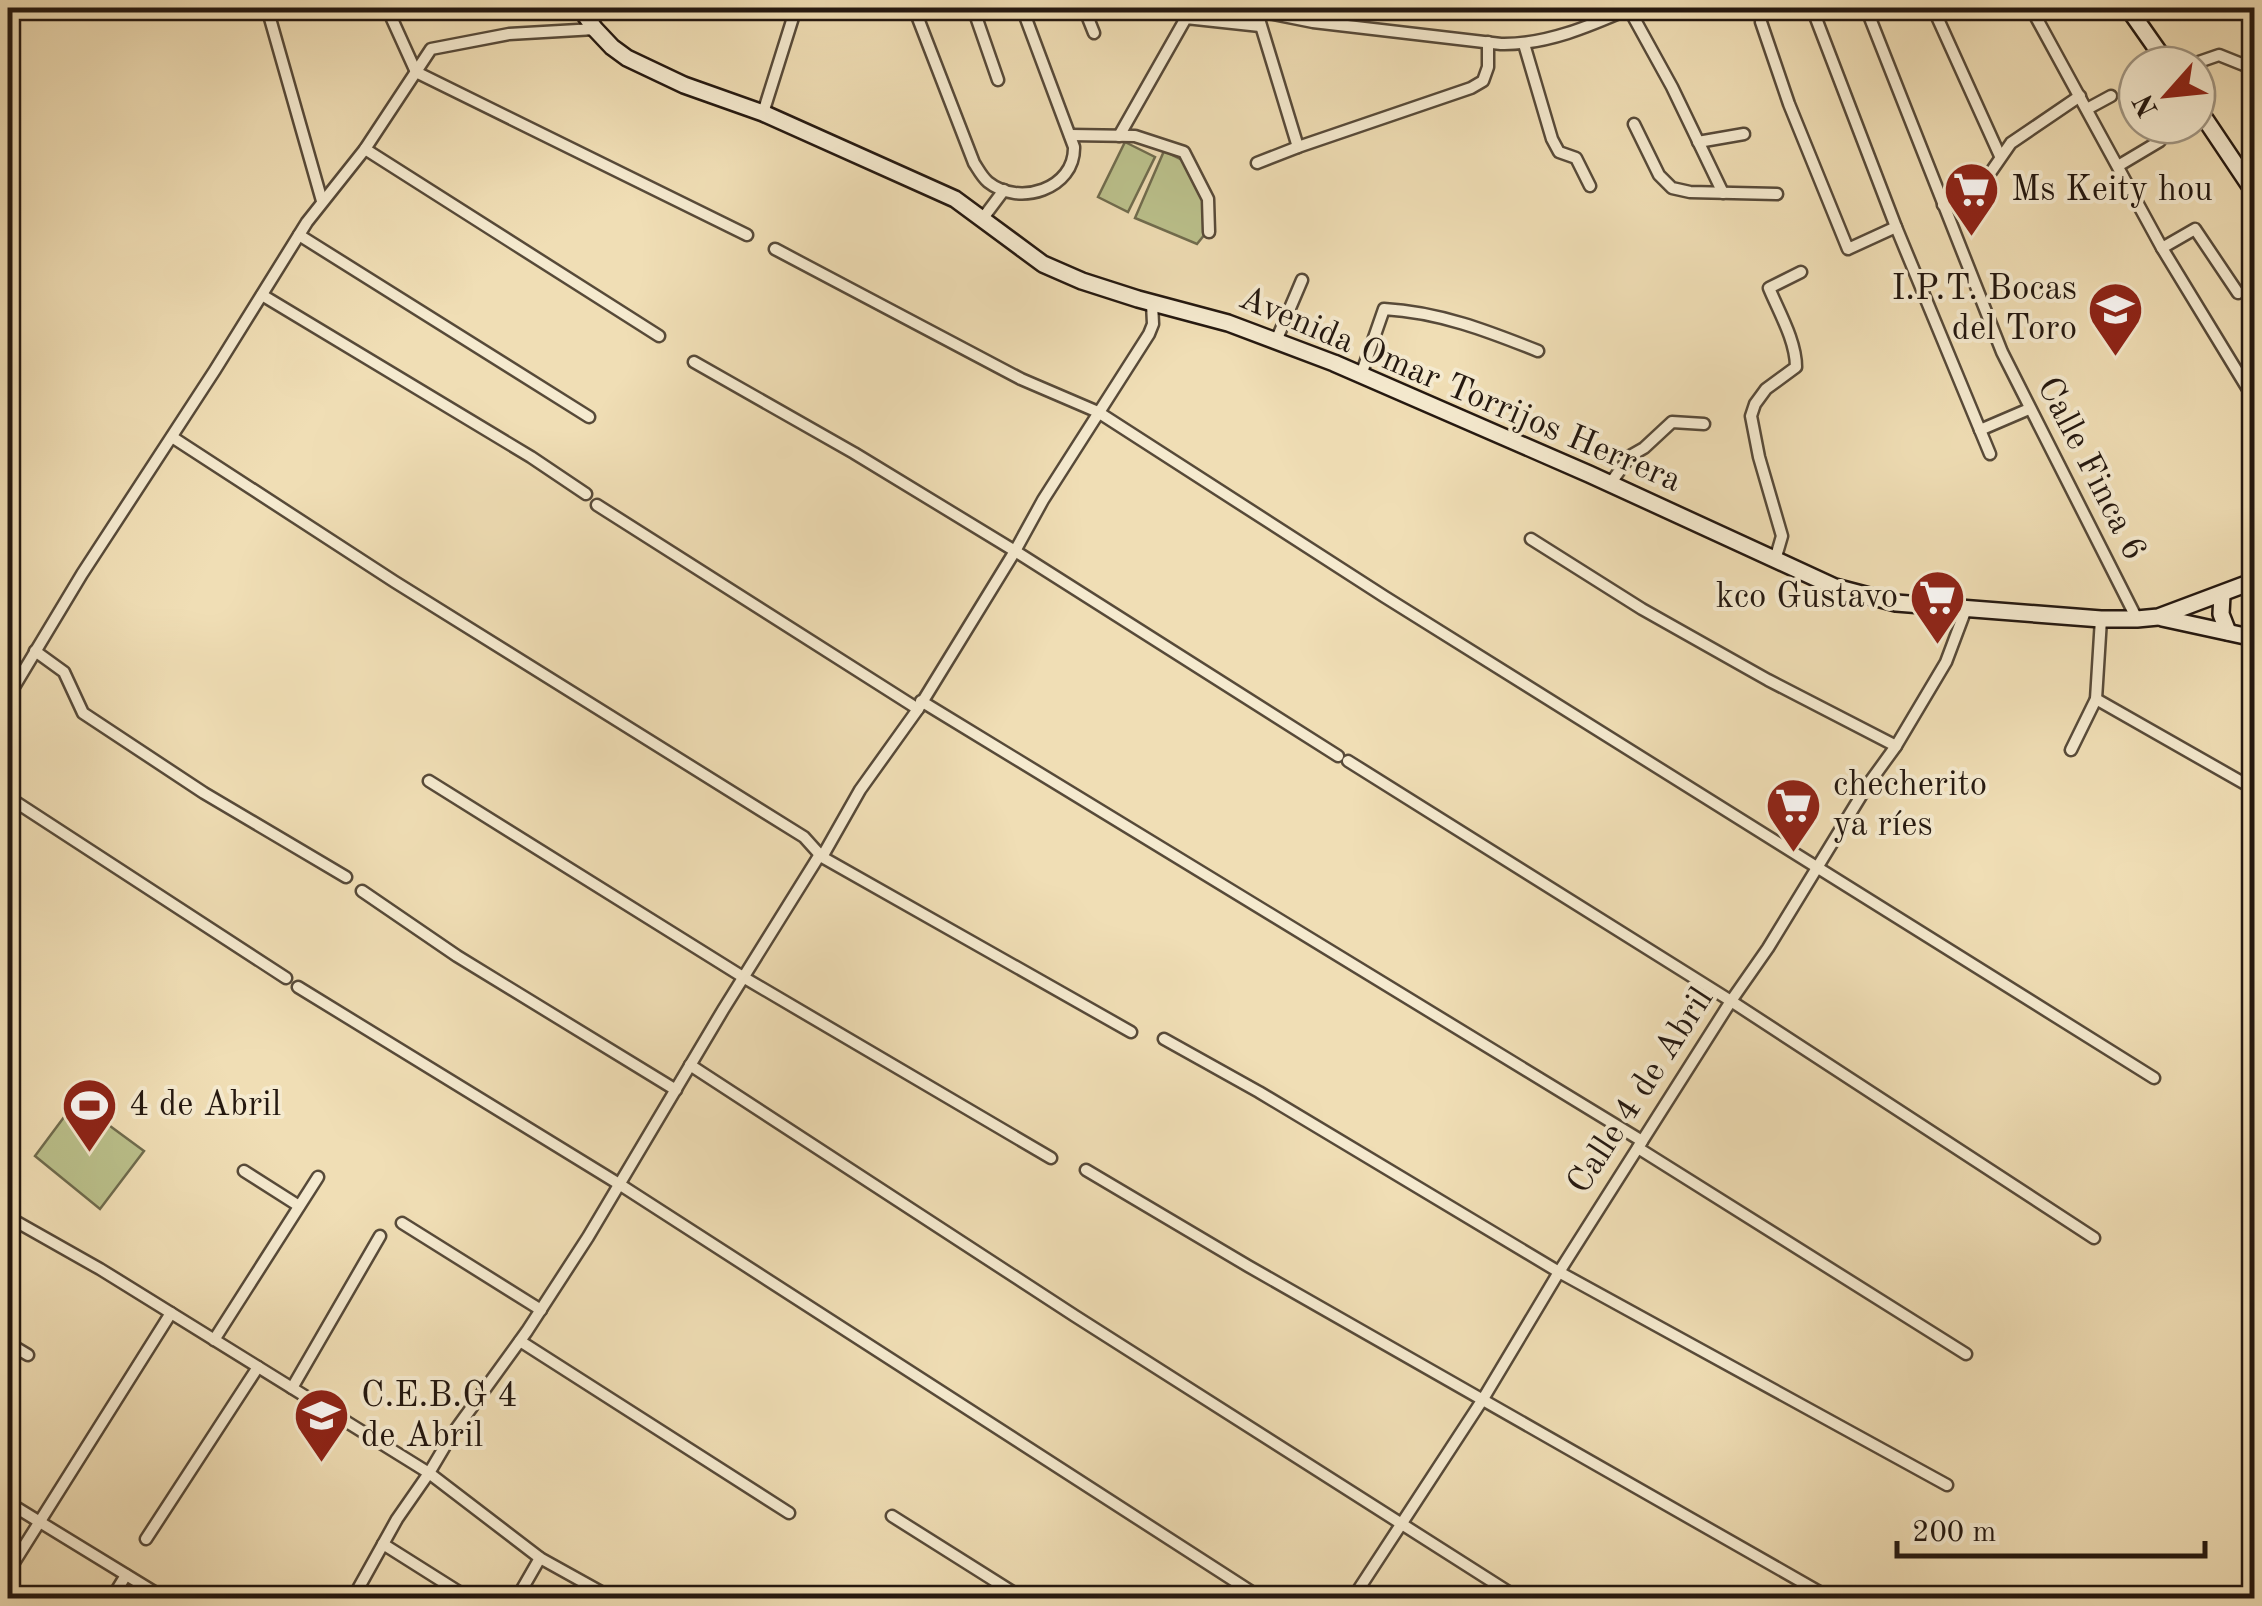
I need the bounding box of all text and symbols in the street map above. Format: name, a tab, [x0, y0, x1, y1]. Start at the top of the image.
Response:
north arrow	[2117, 45, 2217, 145]
text: N	[2130, 89, 2165, 121]
supermarket icon: Ms Keity hou	[1942, 160, 2002, 239]
place label: Ms Keity hou	[2011, 173, 2213, 208]
place label: I.P.T. Bocas del Toro	[1891, 272, 2077, 347]
school or university icon: I.P.T. Bocas del Toro	[2086, 279, 2146, 358]
street label: Avenida Omar Torrijos Herrera	[1234, 281, 1686, 499]
street label: Calle Finca 6	[2030, 372, 2152, 566]
supermarket icon: kco Gustavo	[1907, 567, 1967, 646]
place label: kco Gustavo	[1716, 580, 1898, 615]
place label: checherito ya ríes	[1833, 768, 1987, 843]
supermarket icon: checherito ya ríes	[1764, 775, 1824, 854]
street label: Calle 4 de Abril	[1562, 982, 1720, 1200]
sports icon: 4 de Abril	[60, 1075, 120, 1154]
place label: 4 de Abril	[129, 1088, 281, 1123]
place label: C.E.B.G 4 de Abril	[361, 1379, 517, 1454]
school or university icon: C.E.B.G 4 de Abril	[292, 1386, 352, 1465]
scale bar	[1897, 1496, 2204, 1558]
text: 200 m	[1912, 1518, 1996, 1548]

